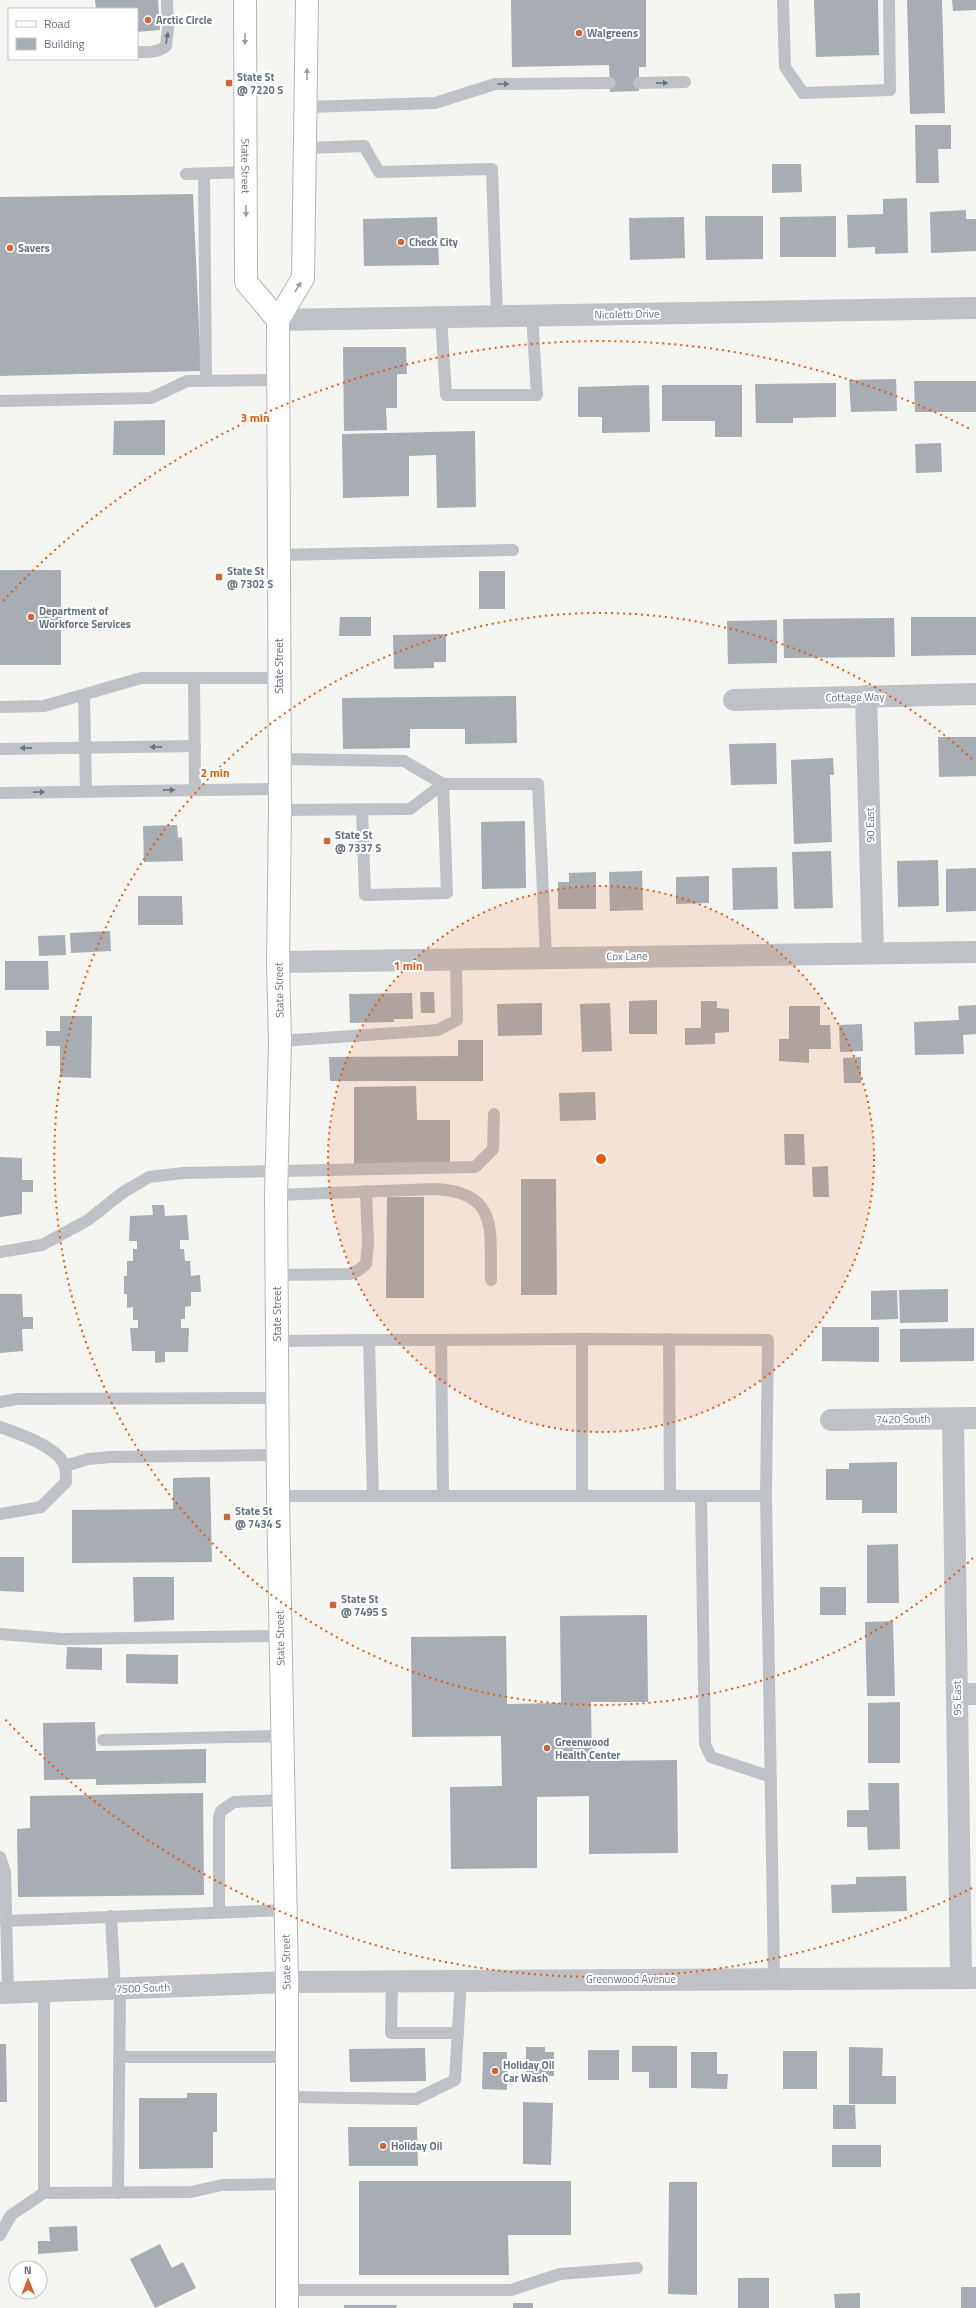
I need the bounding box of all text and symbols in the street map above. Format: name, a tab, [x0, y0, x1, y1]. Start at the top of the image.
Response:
legend	[8, 8, 138, 60]
place label: Arctic Circle	[156, 12, 213, 28]
text: Road	[44, 14, 70, 33]
marker: Arctic Circle	[143, 15, 153, 25]
place label: Walgreens	[587, 25, 638, 41]
marker: Walgreens	[574, 28, 584, 38]
one-way arrow	[164, 32, 170, 44]
one-way arrow	[242, 33, 248, 46]
text: Building	[44, 34, 85, 53]
one-way arrow	[304, 67, 310, 80]
place label: State St @ 7220 S	[237, 69, 283, 98]
marker: State St @ 7220 S	[224, 78, 234, 88]
one-way arrow	[656, 79, 668, 86]
one-way arrow	[497, 81, 510, 87]
street label: State Street	[237, 138, 254, 194]
one-way arrow	[243, 205, 249, 218]
place label: Check City	[409, 234, 458, 250]
marker: Check City	[396, 237, 406, 247]
place label: Savers	[18, 240, 50, 256]
marker: Savers	[5, 243, 15, 253]
one-way arrow	[294, 281, 301, 293]
street label: Nicoletti Drive	[594, 305, 660, 323]
text: 3 min	[240, 408, 270, 427]
place label: State St @ 7302 S	[227, 563, 273, 592]
marker: State St @ 7302 S	[214, 572, 224, 582]
place label: Department of Workforce Services	[39, 603, 131, 632]
marker: Department of Workforce Services	[26, 612, 36, 622]
street label: State Street	[271, 638, 287, 694]
street label: Cottage Way	[825, 688, 885, 706]
one-way arrow	[149, 744, 162, 750]
one-way arrow	[19, 745, 32, 751]
text: 2 min	[200, 763, 230, 782]
one-way arrow	[163, 787, 176, 793]
one-way arrow	[33, 789, 46, 795]
street label: 90 East	[862, 807, 878, 843]
place label: State St @ 7337 S	[335, 827, 381, 856]
marker: State St @ 7337 S	[322, 836, 332, 846]
street label: Cox Lane	[606, 948, 648, 964]
text: 1 min	[393, 956, 423, 975]
street label: State Street	[271, 962, 287, 1018]
centre of rings	[594, 1152, 608, 1166]
street label: State Street	[269, 1286, 285, 1342]
street label: 7420 South	[876, 1411, 930, 1427]
place label: State St @ 7434 S	[235, 1503, 281, 1532]
marker: State St @ 7434 S	[222, 1512, 232, 1522]
place label: State St @ 7495 S	[341, 1591, 387, 1620]
marker: State St @ 7495 S	[328, 1600, 338, 1610]
street label: State Street	[272, 1610, 288, 1666]
street label: 95 East	[949, 1680, 965, 1716]
place label: Greenwood Health Center	[555, 1734, 620, 1763]
marker: Greenwood Health Center	[542, 1743, 552, 1753]
street label: State Street	[278, 1934, 294, 1990]
street label: Greenwood Avenue	[586, 1971, 676, 1987]
street label: 7500 South	[116, 1979, 171, 1997]
place label: Holiday Oil Car Wash	[503, 2057, 555, 2086]
marker: Holiday Oil Car Wash	[490, 2066, 500, 2076]
place label: Holiday Oil	[391, 2138, 443, 2154]
marker: Holiday Oil	[378, 2141, 388, 2151]
north arrow	[8, 2260, 48, 2300]
text: N	[24, 2262, 32, 2278]

